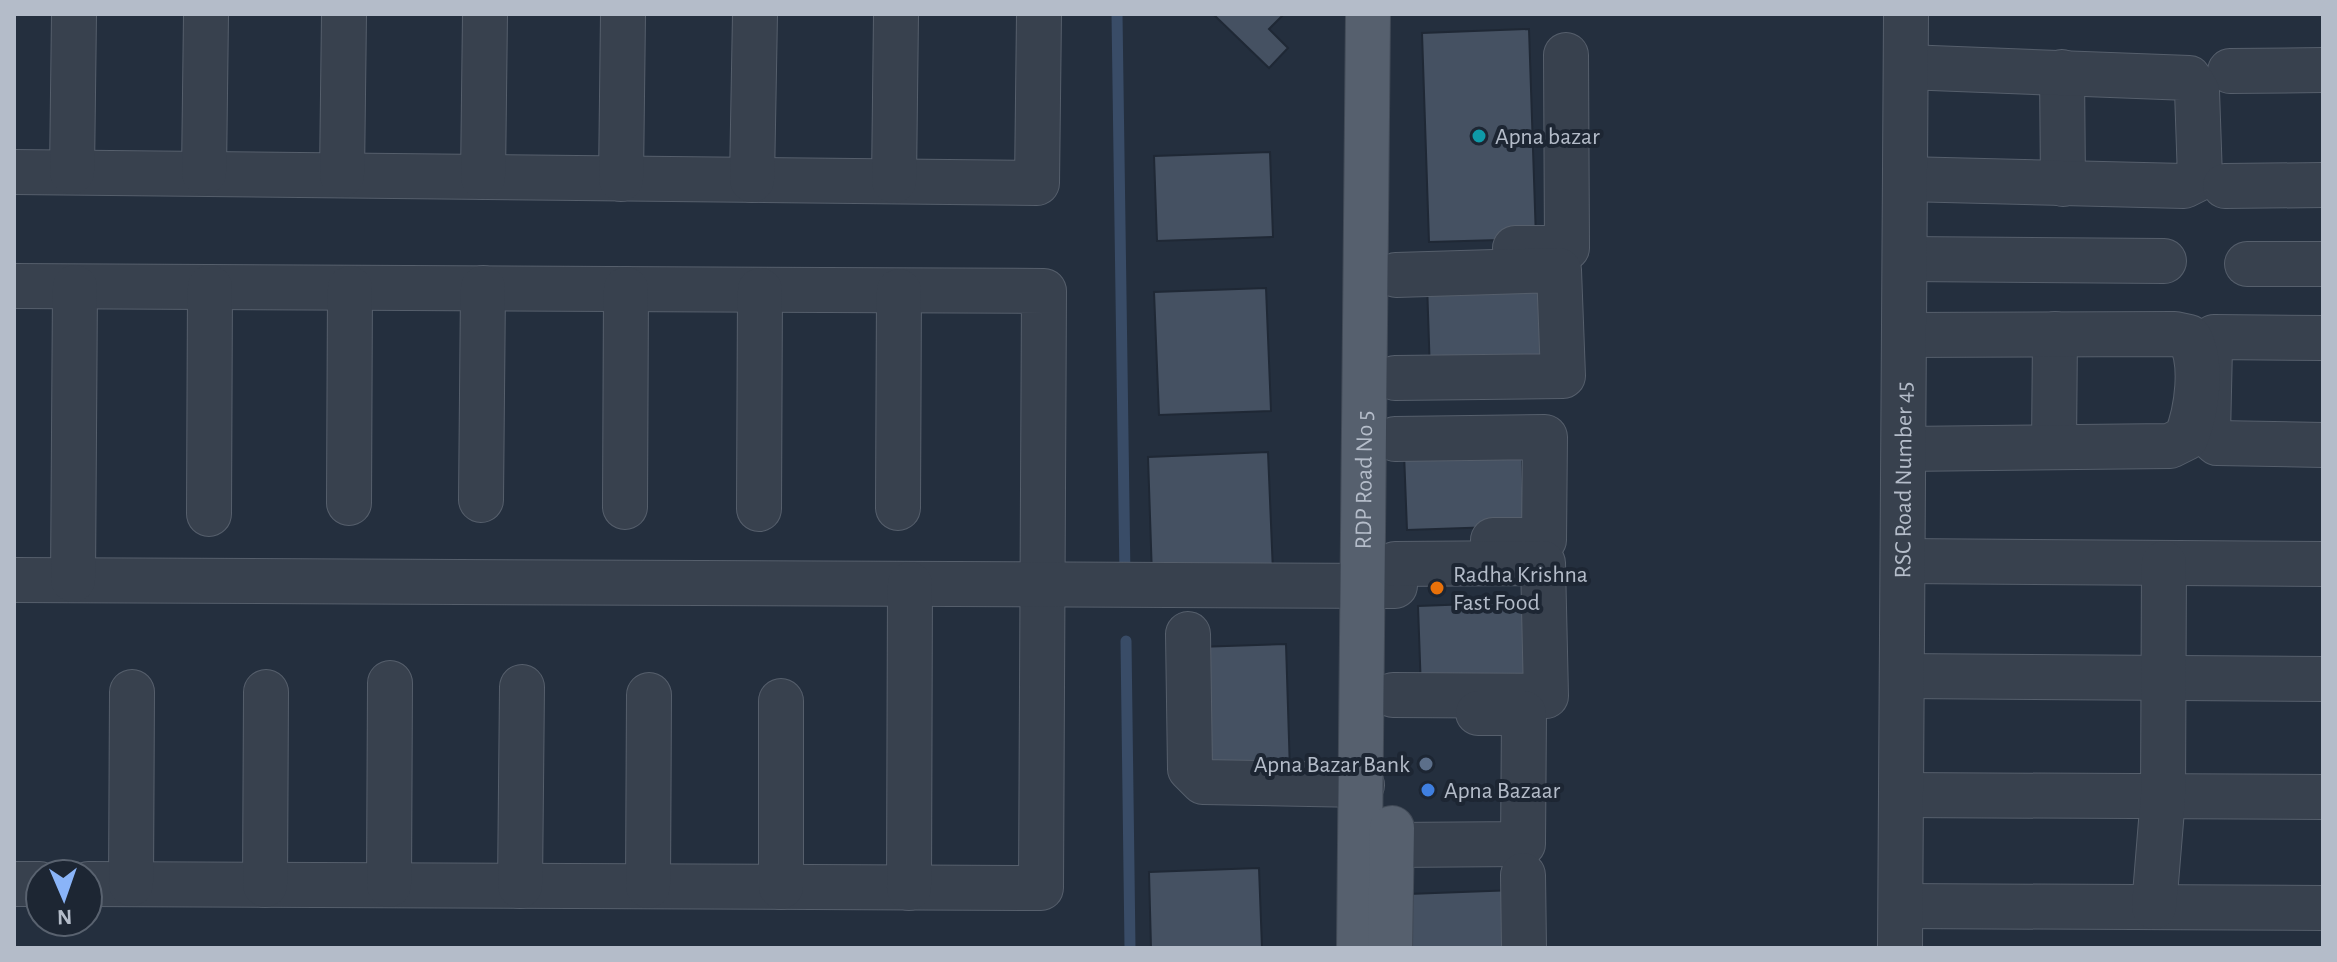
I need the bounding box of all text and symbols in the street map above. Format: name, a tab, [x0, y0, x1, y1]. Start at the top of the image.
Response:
place label: Apna bazar	[1495, 125, 1600, 149]
marker: Apna bazar	[1470, 127, 1488, 145]
street label: RSC Road Number 45	[1891, 381, 1917, 579]
street label: RDP Road No 5	[1352, 411, 1377, 550]
place label: Radha Krishna Fast Food	[1453, 563, 1588, 615]
marker: Radha Krishna Fast Food	[1428, 579, 1446, 597]
place label: Apna Bazar Bank	[1254, 753, 1410, 777]
marker: Apna Bazar Bank	[1417, 755, 1435, 773]
place label: Apna Bazaar	[1444, 779, 1561, 803]
marker: Apna Bazaar	[1419, 781, 1437, 799]
north arrow	[24, 858, 104, 938]
text: N	[57, 906, 73, 928]

